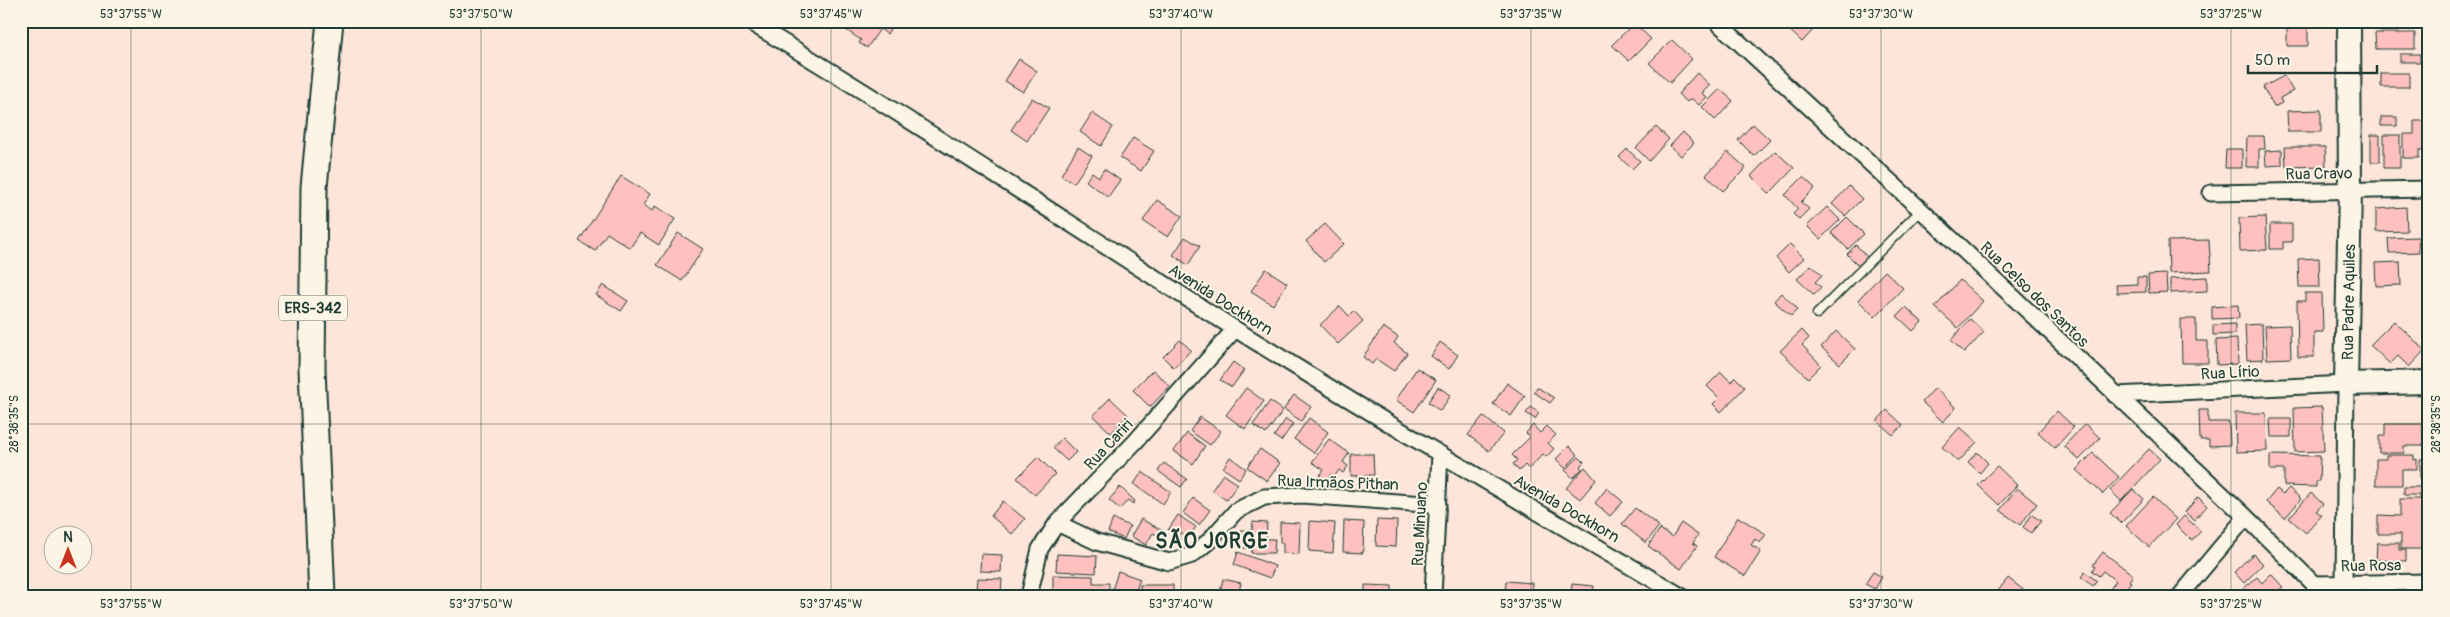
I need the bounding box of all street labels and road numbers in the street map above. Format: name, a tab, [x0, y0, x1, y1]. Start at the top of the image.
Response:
street label: Rua Cravo	[2285, 163, 2353, 185]
street label: Rua Celso dos Santos	[1976, 238, 2093, 352]
street label: Rua Padre Aquiles	[2338, 244, 2360, 360]
street label: Avenida Dockhorn	[1165, 260, 1276, 340]
road number: ERS-342	[279, 296, 347, 320]
street label: Rua Lírio	[2200, 361, 2260, 385]
street label: Rua Cariri	[1080, 415, 1138, 474]
street label: Avenida Dockhorn	[1510, 470, 1623, 547]
street label: Rua Irmãos Pithan	[1277, 471, 1399, 495]
street label: Rua Minuano	[1408, 481, 1432, 567]
street label: Rua Rosa	[2341, 555, 2402, 577]

